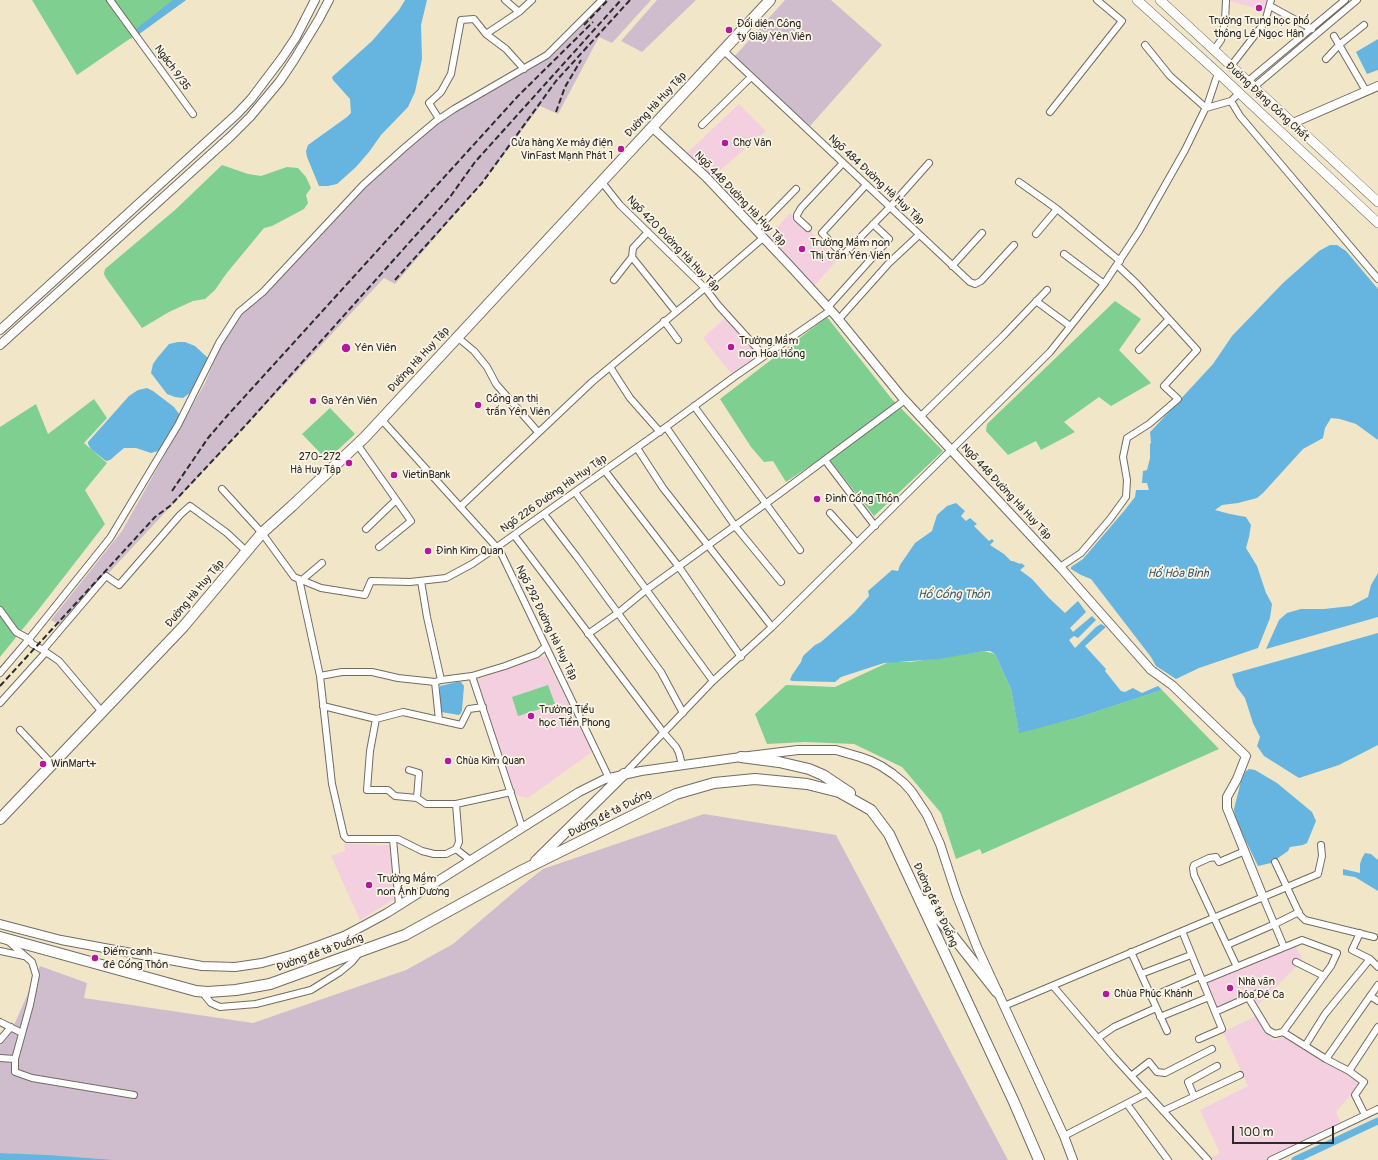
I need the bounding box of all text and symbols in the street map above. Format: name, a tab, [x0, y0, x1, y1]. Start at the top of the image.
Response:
marker: Trường Trung học phổ thông Lê Ngọc Hân	[1254, 3, 1264, 13]
place label: Trường Trung học phổ thông Lê Ngọc Hân	[1208, 14, 1310, 40]
place label: Đối diện Công ty Giày Yên Viên	[737, 17, 811, 43]
marker: Đối diện Công ty Giày Yên Viên	[724, 25, 734, 35]
street label: Ngách 9/35	[151, 43, 193, 93]
street label: Đường Đặng Công Chất	[1222, 60, 1312, 144]
street label: Đường Hà Huy Tập	[622, 70, 690, 140]
street label: Ngõ 484 Đường Hà Huy Tập	[825, 132, 927, 228]
place label: Cửa hàng Xe máy điện VinFast Mạnh Phát 1	[511, 136, 613, 162]
place label: Chợ Vân	[733, 136, 772, 150]
marker: Chợ Vân	[720, 138, 730, 148]
marker: Cửa hàng Xe máy điện VinFast Mạnh Phát 1	[616, 144, 626, 154]
street label: Ngõ 448 Đường Hà Huy Tập	[691, 149, 789, 249]
street label: Ngõ 420 Đường Hà Huy Tập	[624, 193, 722, 295]
place label: Trường Mầm non Thị trấn Yên Viên	[810, 236, 890, 262]
marker: Trường Mầm non Thị trấn Yên Viên	[797, 244, 807, 254]
street label: Đường Hà Huy Tập	[385, 325, 453, 395]
place label: Trường Mầm non Hoa Hồng	[739, 334, 805, 360]
place label: Yên Viên	[355, 341, 397, 355]
marker: Yên Viên	[340, 342, 352, 354]
marker: Trường Mầm non Hoa Hồng	[726, 342, 736, 352]
place label: Công an thị trấn Yên Viên	[486, 392, 550, 418]
place label: Ga Yên Viên	[321, 394, 377, 408]
marker: Ga Yên Viên	[308, 396, 318, 406]
marker: Công an thị trấn Yên Viên	[473, 400, 483, 410]
street label: Ngõ 448 Đường Hà Huy Tập	[958, 441, 1054, 543]
place label: 270-272 Hà Huy Tập	[290, 450, 341, 476]
street label: Ngõ 226 Đường Hà Huy Tập	[498, 452, 610, 536]
marker: 270-272 Hà Huy Tập	[344, 458, 354, 468]
place label: VietinBank	[402, 468, 450, 482]
marker: VietinBank	[389, 470, 399, 480]
place label: Đình Cống Thôn	[825, 492, 899, 506]
marker: Đình Cống Thôn	[812, 494, 822, 504]
place label: Đình Kim Quan	[436, 544, 503, 558]
marker: Đình Kim Quan	[423, 546, 433, 556]
street label: Đường Hà Huy Tập	[163, 557, 227, 631]
street label: Ngõ 292 Đường Hà Huy Tập	[512, 563, 580, 683]
water label: Hồ Hòa Bình	[1147, 567, 1209, 581]
water label: Hồ Cống Thôn	[918, 588, 990, 602]
place label: Trường Tiểu học Tiền Phong	[539, 703, 610, 729]
marker: Trường Tiểu học Tiền Phong	[526, 711, 536, 721]
place label: Chùa Kim Quan	[456, 754, 525, 768]
marker: Chùa Kim Quan	[443, 756, 453, 766]
place label: WinMart+	[51, 757, 96, 771]
marker: WinMart+	[38, 759, 48, 769]
street label: Đường đê tả Đuống	[566, 787, 654, 841]
street label: Đường đê tả Đuống	[910, 861, 960, 949]
place label: Trường Mầm non Ánh Dương	[377, 872, 449, 898]
marker: Trường Mầm non Ánh Dương	[364, 880, 374, 890]
street label: Đường đê tả Đuống	[275, 931, 365, 975]
place label: Điếm canh đê Cống Thôn	[103, 945, 168, 971]
marker: Điếm canh đê Cống Thôn	[90, 953, 100, 963]
place label: Nhà văn hóa Đê Ca	[1238, 975, 1284, 1001]
marker: Nhà văn hóa Đê Ca	[1225, 983, 1235, 993]
place label: Chùa Phúc Khánh	[1114, 987, 1192, 1001]
marker: Chùa Phúc Khánh	[1101, 989, 1111, 999]
scale bar	[1234, 1118, 1336, 1144]
text: 100 m	[1239, 1125, 1273, 1140]

